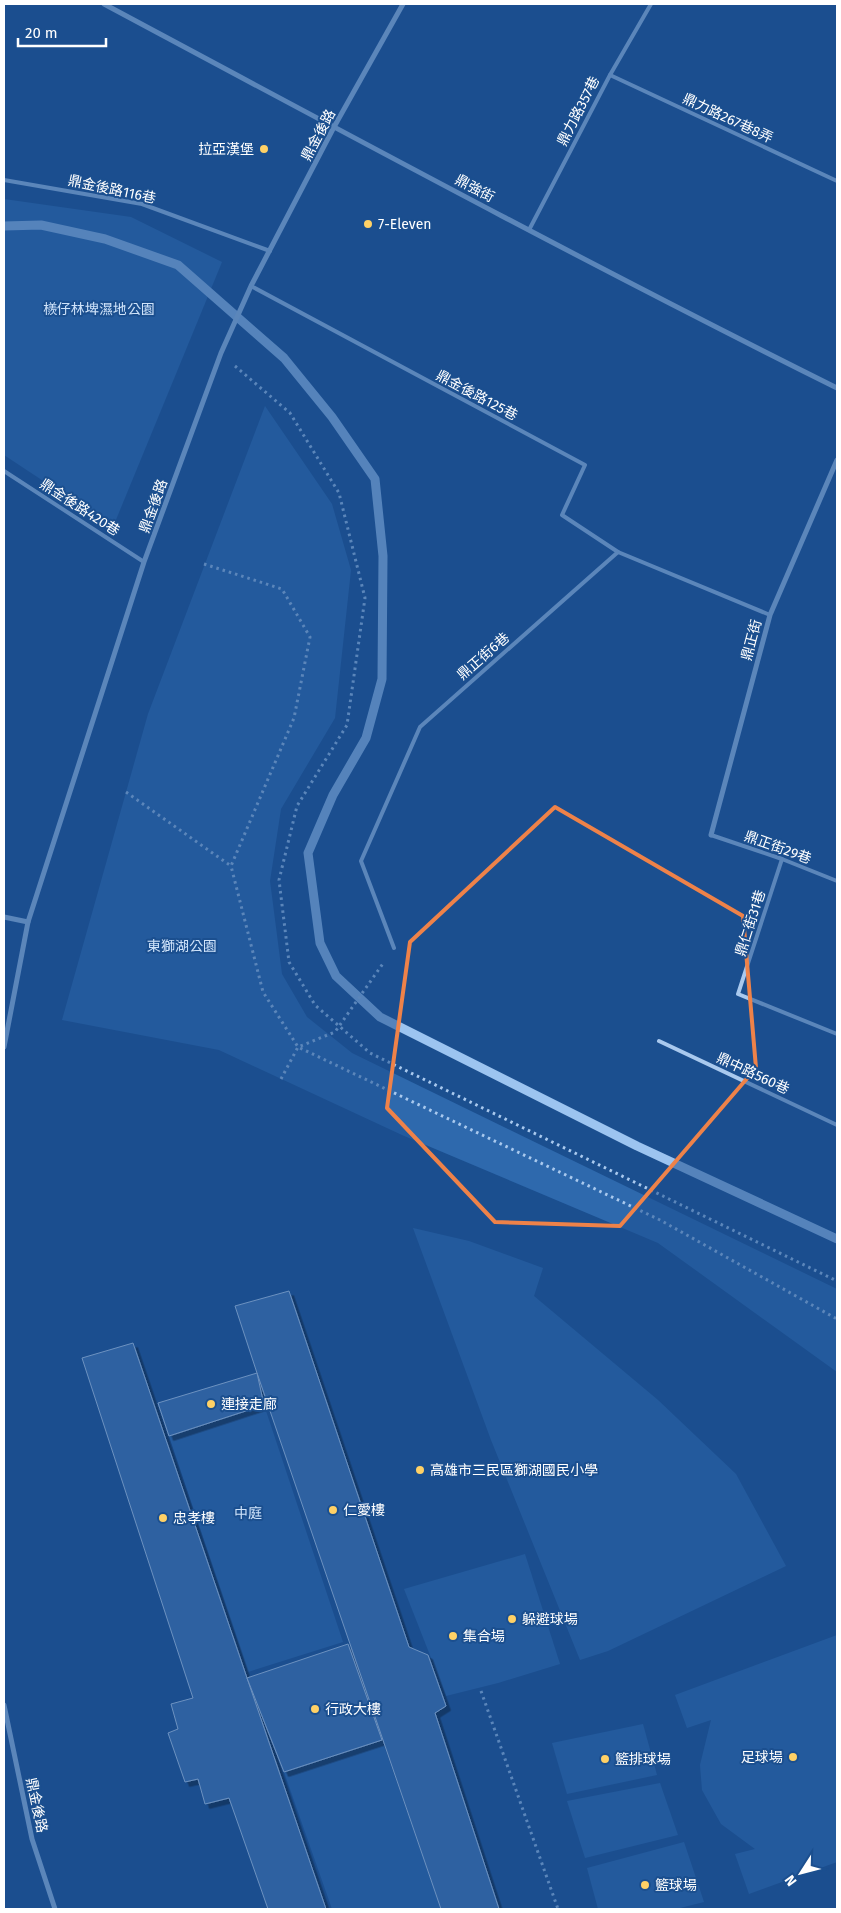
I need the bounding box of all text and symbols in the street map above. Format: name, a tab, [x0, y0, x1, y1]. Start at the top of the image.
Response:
scale bar	[18, 15, 105, 47]
text: 20 m	[25, 24, 58, 42]
street label: 鼎力路357巷	[554, 74, 603, 149]
street label: 鼎力路267巷8弄	[680, 90, 776, 147]
street label: 鼎金後路	[298, 107, 339, 164]
place label: 拉亞漢堡	[198, 141, 254, 158]
marker: 拉亞漢堡	[258, 143, 270, 155]
street label: 鼎強街	[452, 171, 497, 206]
street label: 鼎金後路116巷	[66, 172, 157, 207]
place label: 7-Eleven	[378, 216, 432, 233]
marker: 7-Eleven	[362, 218, 374, 230]
park label: 檨仔林埤濕地公園	[43, 301, 155, 318]
street label: 鼎金後路125巷	[433, 367, 520, 424]
street label: 鼎金後路420巷	[37, 475, 123, 540]
street label: 鼎金後路	[136, 477, 171, 535]
street label: 鼎正街	[738, 618, 765, 663]
street label: 鼎正街6巷	[454, 629, 513, 684]
street label: 鼎正街29巷	[742, 827, 814, 867]
street label: 鼎仁街31巷	[732, 888, 769, 958]
park label: 東獅湖公園	[147, 938, 217, 955]
street label: 鼎中路560巷	[714, 1049, 792, 1098]
place label: 連接走廊	[221, 1396, 277, 1413]
marker: 連接走廊	[205, 1398, 217, 1410]
place label: 高雄市三民區獅湖國民小學	[430, 1462, 598, 1479]
marker: 高雄市三民區獅湖國民小學	[414, 1464, 426, 1476]
place label: 仁愛樓	[343, 1502, 385, 1519]
marker: 仁愛樓	[327, 1504, 339, 1516]
park label: 中庭	[234, 1505, 262, 1522]
place label: 忠孝樓	[173, 1510, 215, 1527]
marker: 忠孝樓	[157, 1512, 169, 1524]
place label: 躲避球場	[522, 1611, 578, 1628]
marker: 躲避球場	[506, 1613, 518, 1625]
place label: 集合場	[463, 1628, 505, 1645]
marker: 集合場	[447, 1630, 459, 1642]
place label: 行政大樓	[325, 1701, 381, 1718]
marker: 行政大樓	[309, 1703, 321, 1715]
place label: 足球場	[741, 1749, 783, 1766]
place label: 籃排球場	[615, 1751, 671, 1768]
marker: 足球場	[787, 1751, 799, 1763]
marker: 籃排球場	[599, 1753, 611, 1765]
street label: 鼎金後路	[22, 1776, 51, 1834]
north arrow	[776, 1848, 826, 1898]
text: N	[781, 1872, 800, 1889]
place label: 籃球場	[655, 1877, 697, 1894]
marker: 籃球場	[639, 1879, 651, 1891]

